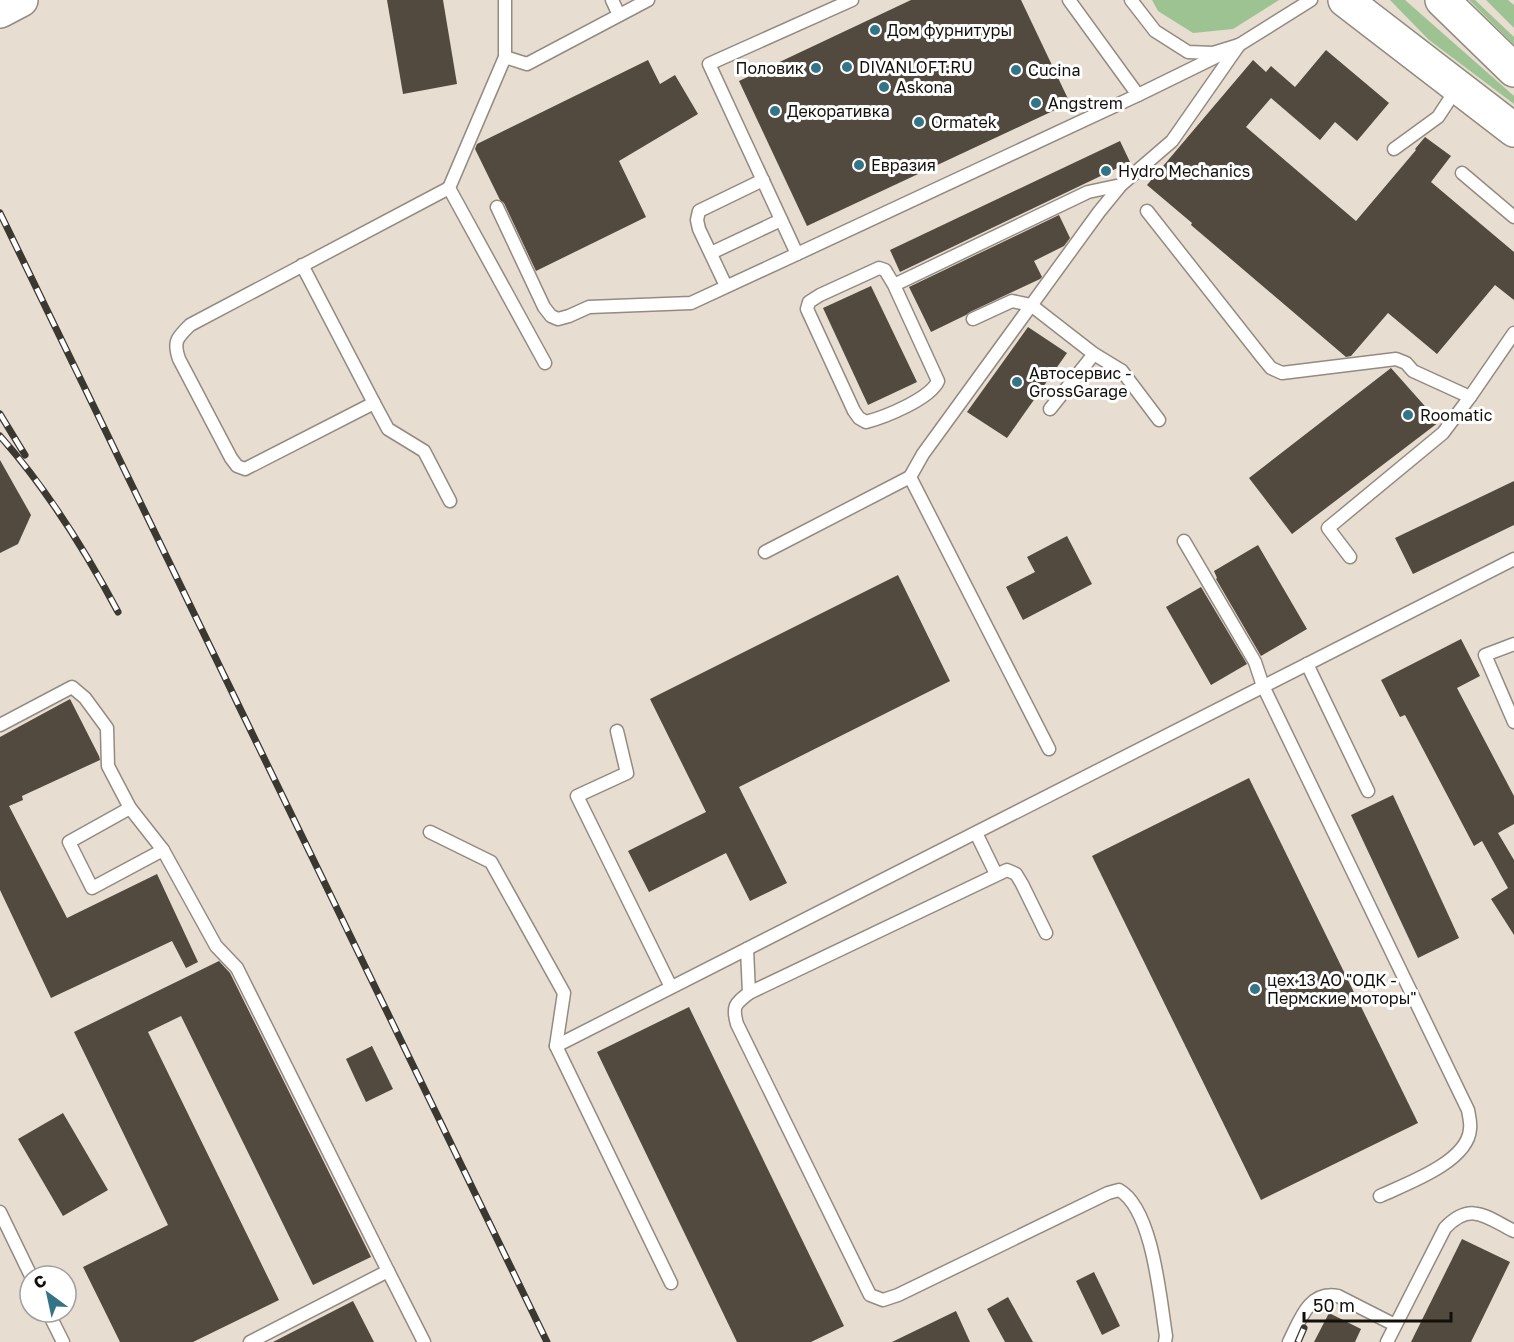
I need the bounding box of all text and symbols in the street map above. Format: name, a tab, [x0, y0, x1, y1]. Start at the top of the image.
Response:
place label: Дом фурнитуры	[887, 20, 1012, 40]
marker: Дом фурнитуры	[868, 23, 882, 37]
place label: DIVANLOFT.RU	[859, 57, 973, 77]
place label: Половик	[736, 58, 804, 78]
marker: DIVANLOFT.RU	[840, 60, 854, 74]
place label: Cucina	[1028, 60, 1080, 80]
marker: Половик	[809, 61, 823, 75]
marker: Cucina	[1009, 63, 1023, 77]
place label: Askona	[896, 77, 952, 97]
marker: Askona	[877, 80, 891, 94]
place label: Angstrem	[1048, 93, 1123, 113]
marker: Angstrem	[1029, 96, 1043, 110]
place label: Декоративка	[787, 101, 890, 121]
marker: Декоративка	[768, 104, 782, 118]
place label: Ormatek	[931, 112, 997, 132]
marker: Ormatek	[912, 115, 926, 129]
place label: Евразия	[871, 155, 936, 175]
marker: Евразия	[852, 158, 866, 172]
place label: Hydro Mechanics	[1118, 161, 1250, 181]
marker: Hydro Mechanics	[1099, 164, 1113, 178]
place label: Автосервис - GrossGarage	[1029, 363, 1131, 401]
marker: Автосервис - GrossGarage	[1010, 375, 1024, 389]
place label: Roomatic	[1420, 405, 1493, 425]
marker: Roomatic	[1401, 408, 1415, 422]
place label: цех 13 АО "ОДК - Пермские моторы"	[1267, 970, 1417, 1008]
marker: цех 13 АО "ОДК - Пермские моторы"	[1248, 982, 1262, 996]
north arrow	[18, 1264, 78, 1324]
text: С	[30, 1270, 50, 1293]
scale bar	[1304, 1285, 1451, 1323]
text: 50 m	[1313, 1294, 1355, 1316]

